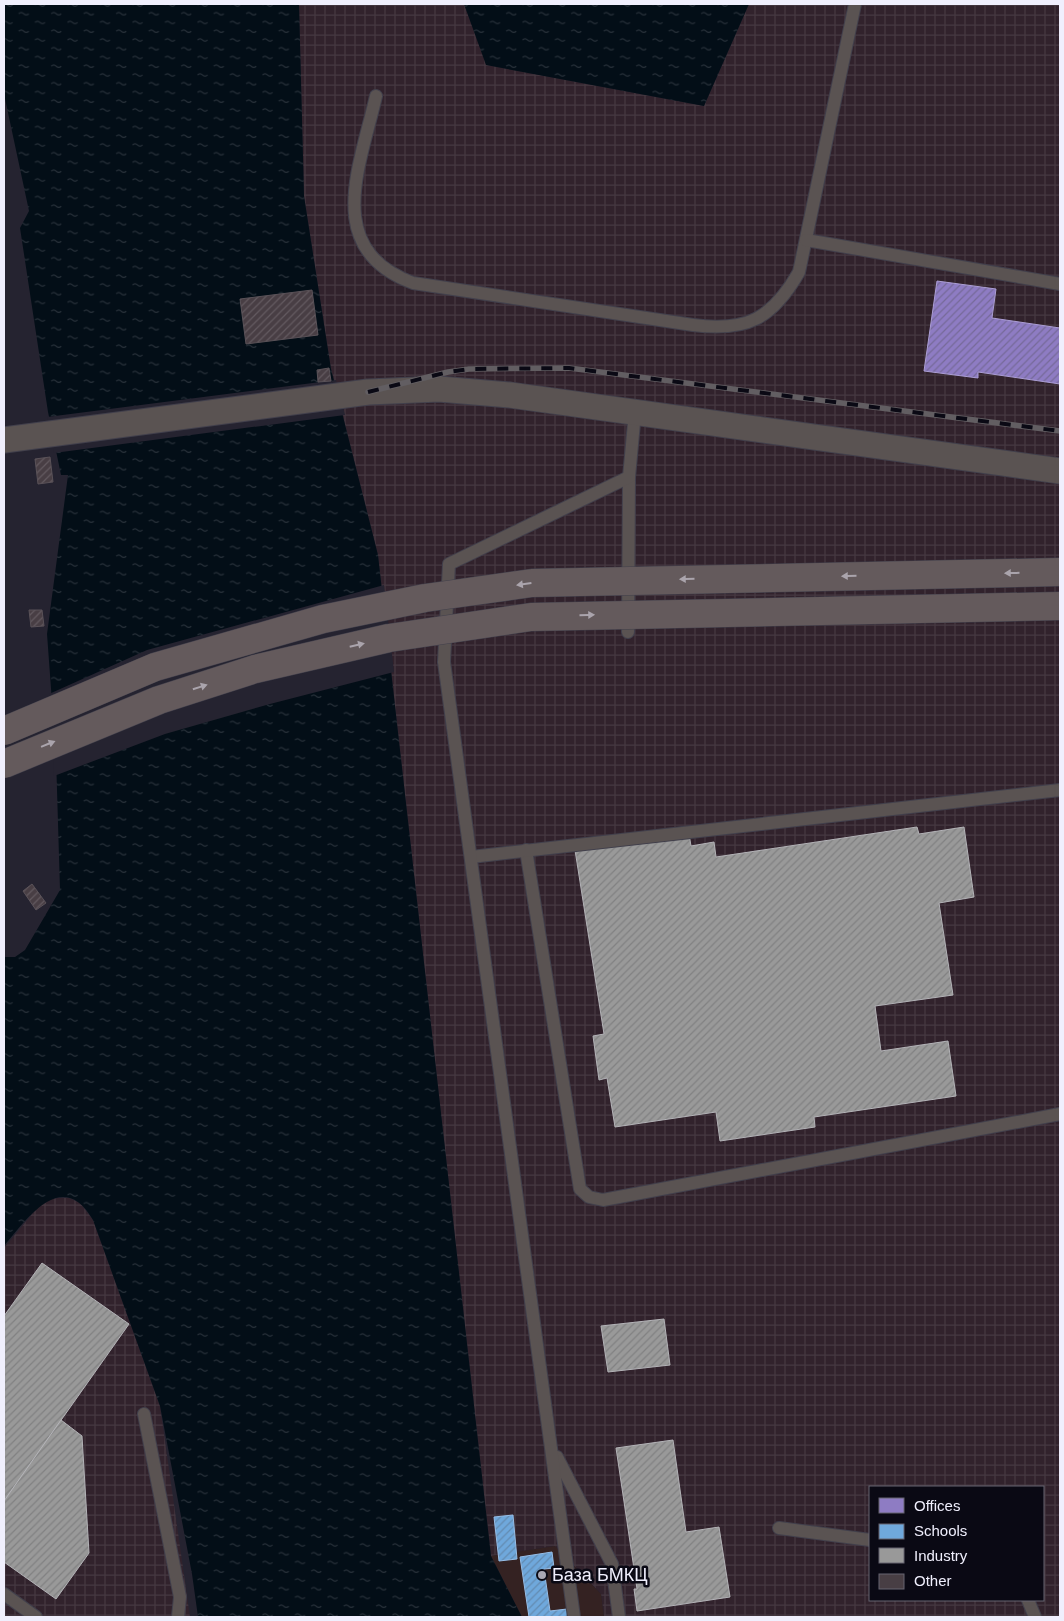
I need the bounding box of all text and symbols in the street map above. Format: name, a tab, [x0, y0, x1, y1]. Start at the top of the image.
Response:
one-way arrow	[1003, 569, 1019, 577]
one-way arrow	[841, 572, 857, 580]
one-way arrow	[678, 576, 694, 584]
one-way arrow	[516, 580, 532, 588]
one-way arrow	[580, 611, 596, 619]
one-way arrow	[350, 641, 365, 649]
one-way arrow	[193, 682, 208, 690]
one-way arrow	[41, 740, 56, 748]
legend	[869, 1486, 1044, 1601]
text: Offices	[914, 1497, 960, 1514]
text: Schools	[914, 1522, 967, 1539]
text: Industry	[914, 1547, 968, 1564]
place label: База БМКЦ	[552, 1565, 648, 1585]
marker: База БМКЦ	[536, 1569, 548, 1581]
text: Other	[914, 1572, 952, 1589]

